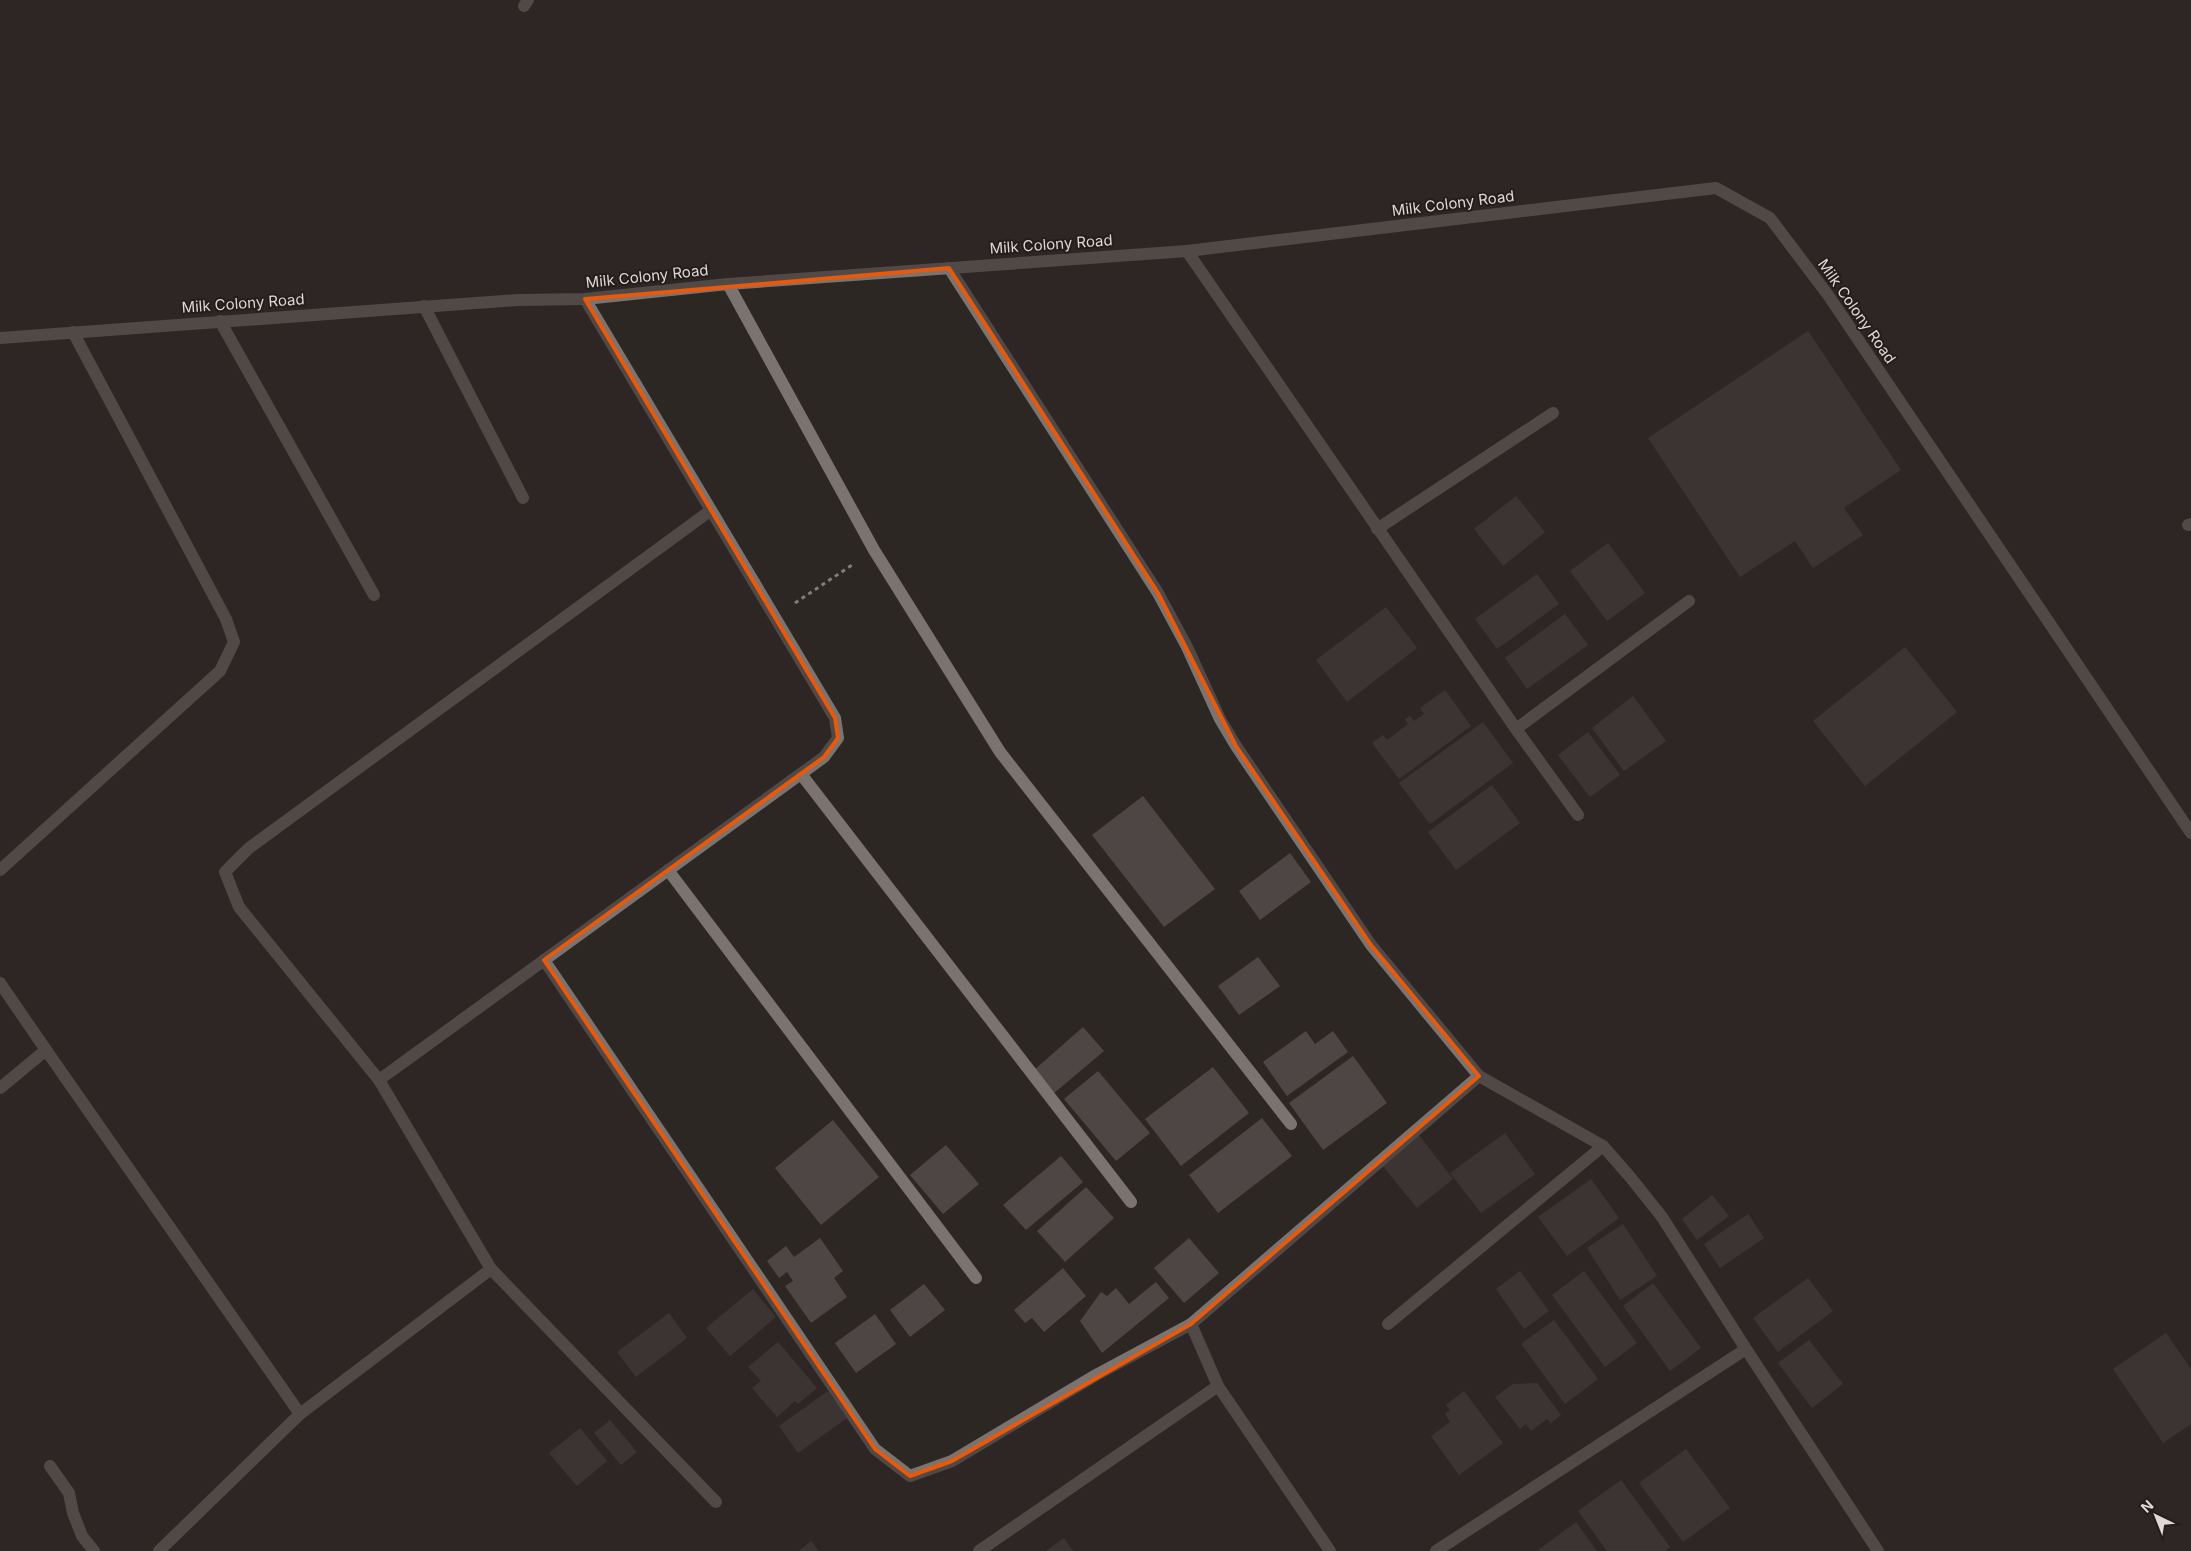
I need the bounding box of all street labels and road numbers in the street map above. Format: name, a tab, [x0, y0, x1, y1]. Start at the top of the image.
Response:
street label: Milk Colony Road	[1391, 186, 1515, 220]
street label: Milk Colony Road	[989, 230, 1113, 258]
street label: Milk Colony Road	[1814, 255, 1900, 367]
street label: Milk Colony Road	[585, 260, 709, 292]
street label: Milk Colony Road	[181, 289, 305, 317]

